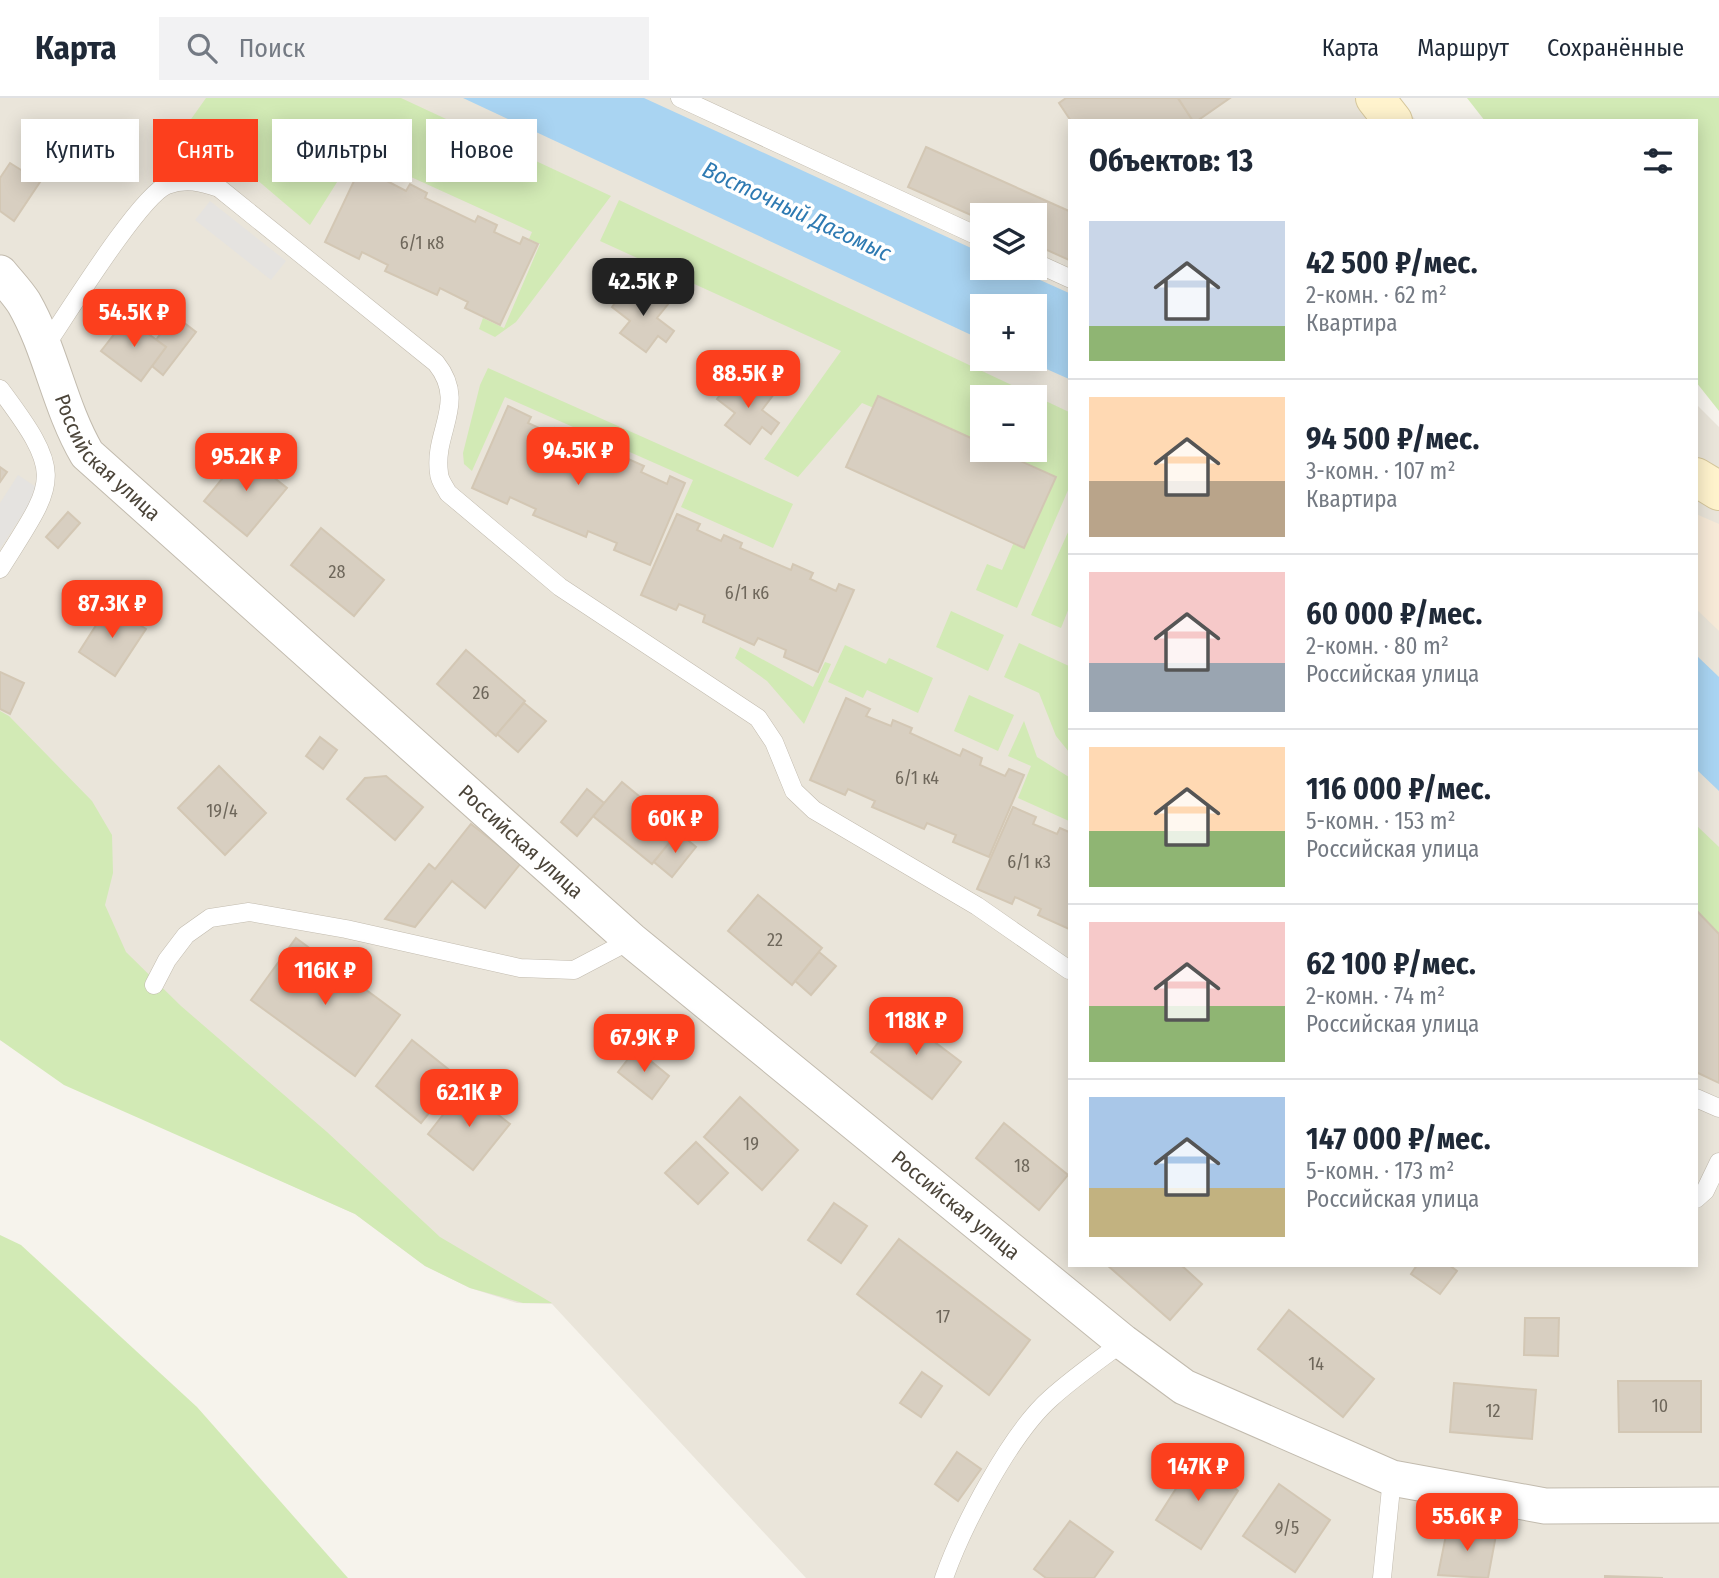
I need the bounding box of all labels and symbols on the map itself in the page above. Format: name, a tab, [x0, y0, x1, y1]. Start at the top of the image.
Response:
water label: Восточный Дагомыс	[698, 155, 897, 267]
house number: 6/1 к8	[400, 232, 444, 254]
pin: 42.5K ₽	[578, 258, 708, 318]
pin: 54.5K ₽	[69, 289, 199, 349]
pin: 88.5K ₽	[683, 350, 813, 410]
street label: Российская улица	[49, 391, 166, 526]
pin: 94.5K ₽	[513, 428, 643, 487]
pin: 95.2K ₽	[181, 434, 311, 493]
house number: 28	[329, 561, 345, 583]
pin: 87.3K ₽	[47, 580, 177, 640]
house number: 6/1 к6	[725, 582, 769, 604]
house number: 26	[473, 682, 490, 704]
house number: 6/1 к4	[895, 767, 939, 789]
street label: Российская улица	[453, 779, 589, 904]
pin: 60K ₽	[626, 796, 724, 855]
house number: 19/4	[206, 800, 238, 822]
house number: 6/1 к3	[1007, 851, 1051, 873]
house number: 22	[767, 929, 783, 951]
pin: 116K ₽	[268, 948, 382, 1007]
pin: 118K ₽	[859, 998, 973, 1057]
pin: 67.9K ₽	[579, 1014, 709, 1074]
pin: 62.1K ₽	[404, 1070, 534, 1129]
house number: 19	[743, 1133, 759, 1155]
street label: Российская улица	[886, 1145, 1025, 1265]
house number: 18	[1014, 1155, 1030, 1177]
house number: 17	[936, 1306, 950, 1328]
house number: 14	[1308, 1353, 1324, 1375]
house number: 10	[1652, 1395, 1668, 1417]
house number: 12	[1486, 1400, 1501, 1422]
pin: 147K ₽	[1141, 1444, 1255, 1503]
pin: 55.6K ₽	[1402, 1494, 1532, 1553]
house number: 9/5	[1275, 1517, 1299, 1539]

